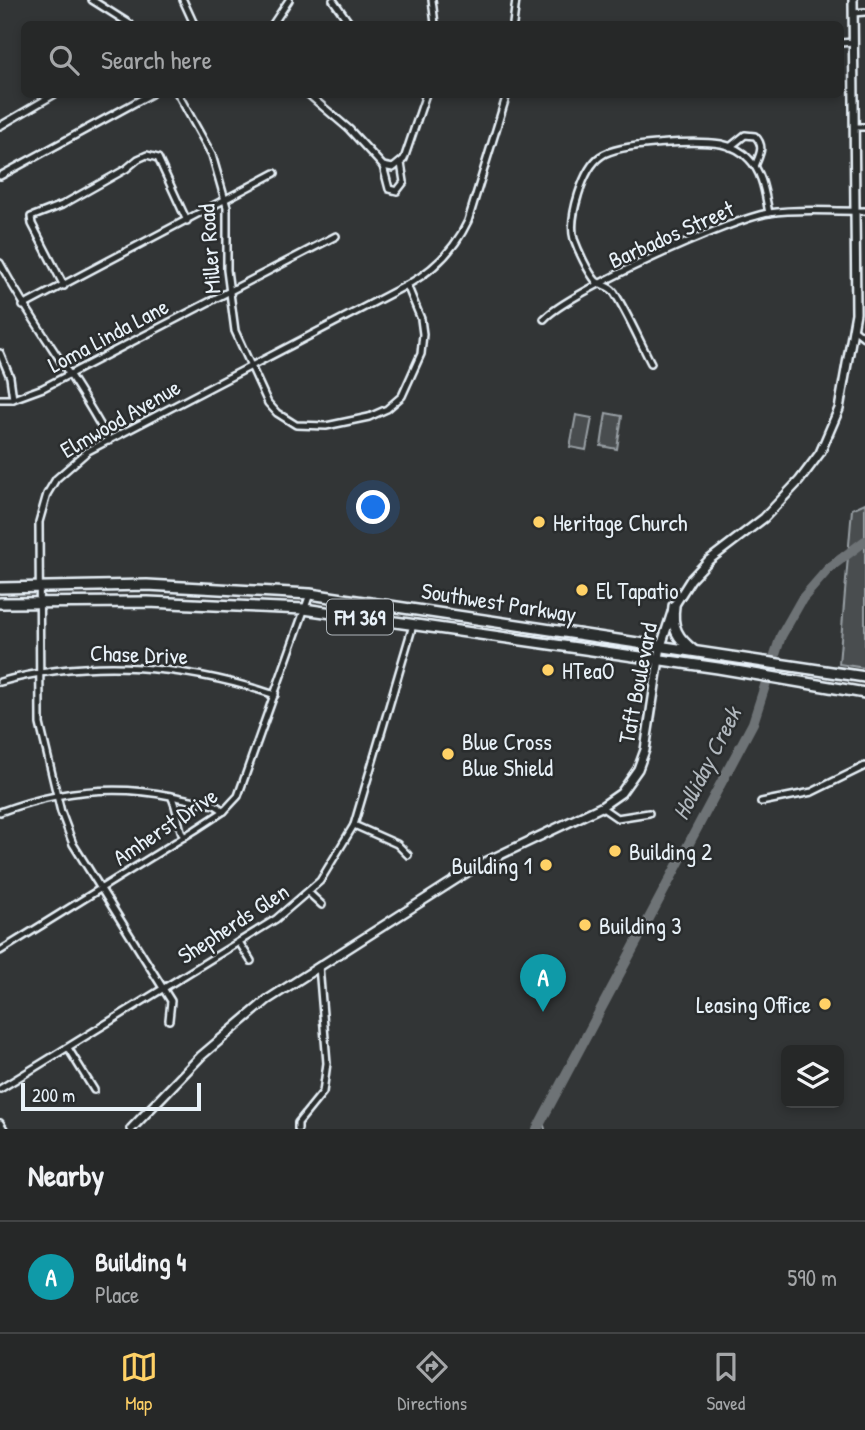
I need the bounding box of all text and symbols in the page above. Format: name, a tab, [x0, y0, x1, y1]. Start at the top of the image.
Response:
search box	[21, 21, 844, 98]
icon: search	[45, 41, 83, 79]
text: Search here	[101, 42, 212, 77]
street label: Barbados Street	[604, 192, 739, 275]
street label: Miller Road	[190, 203, 228, 295]
street label: Loma Linda Lane	[42, 290, 174, 380]
street label: Elmwood Avenue	[54, 371, 186, 465]
your location	[356, 490, 390, 524]
place label: Heritage Church	[553, 507, 688, 538]
marker: Heritage Church	[531, 514, 547, 530]
street label: Southwest Parkway	[419, 574, 579, 630]
place label: El Tapatio	[596, 575, 679, 606]
marker: El Tapatio	[574, 582, 590, 598]
road number: FM 369	[327, 600, 393, 634]
street label: Taft Boulevard	[610, 620, 664, 746]
street label: Chase Drive	[90, 637, 188, 671]
place label: HTeaO	[562, 655, 615, 686]
marker: HTeaO	[540, 662, 556, 678]
water label: Holliday Creek	[664, 699, 750, 825]
place label: Blue Cross Blue Shield	[462, 726, 553, 783]
marker: Blue Cross Blue Shield	[440, 746, 456, 762]
street label: Amherst Drive	[107, 780, 223, 872]
place label: Building 2	[629, 836, 712, 867]
marker: Building 2	[607, 843, 623, 859]
place label: Building 1	[451, 850, 532, 881]
marker: Building 1	[538, 857, 554, 873]
street label: Shepherds Glen	[171, 875, 295, 971]
place label: Building 3	[599, 910, 681, 941]
marker: Building 3	[577, 917, 593, 933]
pin: A	[520, 954, 566, 1012]
place label: Leasing Office	[696, 989, 811, 1020]
marker: Leasing Office	[817, 996, 833, 1012]
map controls	[781, 1045, 844, 1108]
button: layers	[781, 1045, 844, 1108]
scale bar	[21, 1080, 201, 1112]
text: 200 m	[32, 1082, 75, 1108]
text: Nearby	[28, 1155, 104, 1195]
text: Building 4	[95, 1244, 186, 1279]
text: A	[45, 1262, 57, 1293]
text: 590 m	[788, 1262, 837, 1293]
text: Place	[95, 1279, 139, 1310]
tab: Map	[120, 1348, 158, 1416]
tab: Directions	[397, 1348, 467, 1416]
tab: Saved	[707, 1348, 745, 1416]

